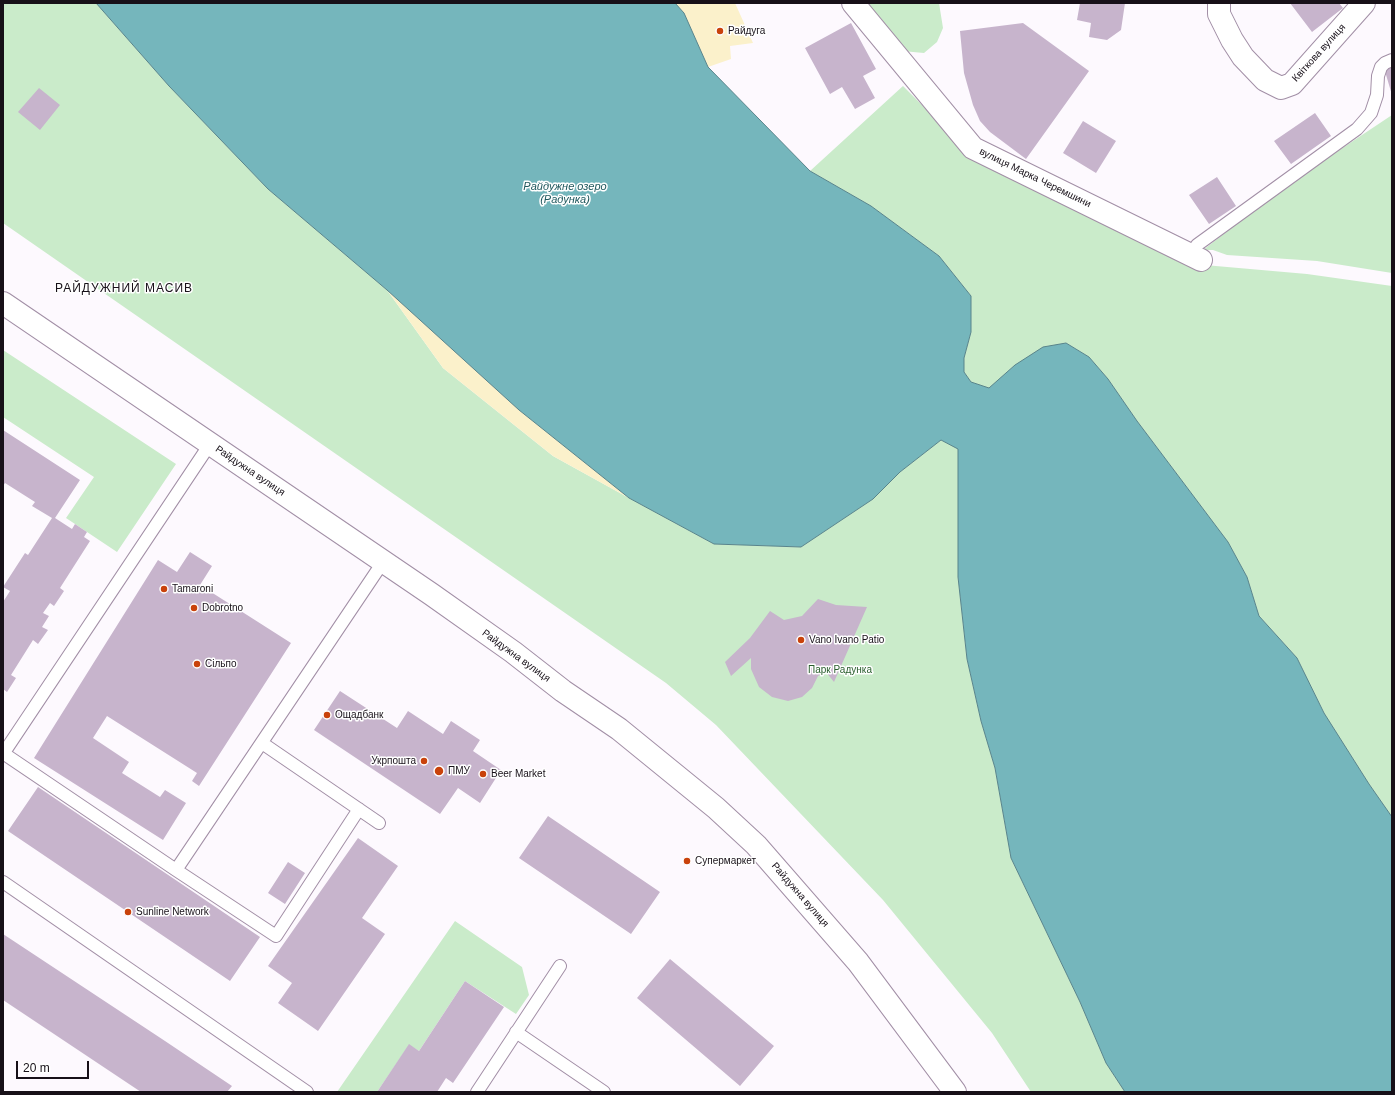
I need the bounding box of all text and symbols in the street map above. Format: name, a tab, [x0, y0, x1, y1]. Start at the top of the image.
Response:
street label: Квіткова вулиця	[1290, 22, 1348, 84]
place label: Райдуга	[728, 25, 765, 37]
marker: Райдуга	[715, 26, 725, 36]
street label: вулиця Марка Черемшини	[977, 146, 1093, 210]
water label: Райдужне озеро (Радунка)	[523, 180, 607, 206]
district label: РАЙДУЖНИЙ МАСИВ	[55, 282, 193, 296]
street label: Райдужна вулиця	[213, 443, 287, 499]
place label: Tamaroni	[172, 583, 213, 595]
marker: Tamaroni	[159, 584, 169, 594]
place label: Dobrotno	[202, 602, 243, 614]
marker: Dobrotno	[189, 603, 199, 613]
street label: Райдужна вулиця	[480, 627, 552, 685]
place label: Vano Ivano Patio	[809, 634, 884, 646]
marker: Vano Ivano Patio	[796, 635, 806, 645]
place label: Сільпо	[205, 658, 236, 670]
marker: Сільпо	[192, 659, 202, 669]
park label: Парк Радунка	[808, 664, 872, 676]
place label: Ощадбанк	[335, 709, 383, 721]
marker: Ощадбанк	[322, 710, 332, 720]
place label: Укрпошта	[371, 755, 416, 767]
marker: Укрпошта	[419, 756, 429, 766]
marker: ПМУ	[433, 765, 445, 777]
place label: ПМУ	[448, 765, 470, 777]
place label: Beer Market	[491, 768, 545, 780]
marker: Beer Market	[478, 769, 488, 779]
place label: Супермаркет	[695, 855, 756, 867]
marker: Супермаркет	[682, 856, 692, 866]
street label: Райдужна вулиця	[769, 860, 831, 930]
place label: Sunline Network	[136, 906, 209, 918]
marker: Sunline Network	[123, 907, 133, 917]
scale bar	[18, 1053, 91, 1079]
text: 20 m	[23, 1061, 50, 1075]

